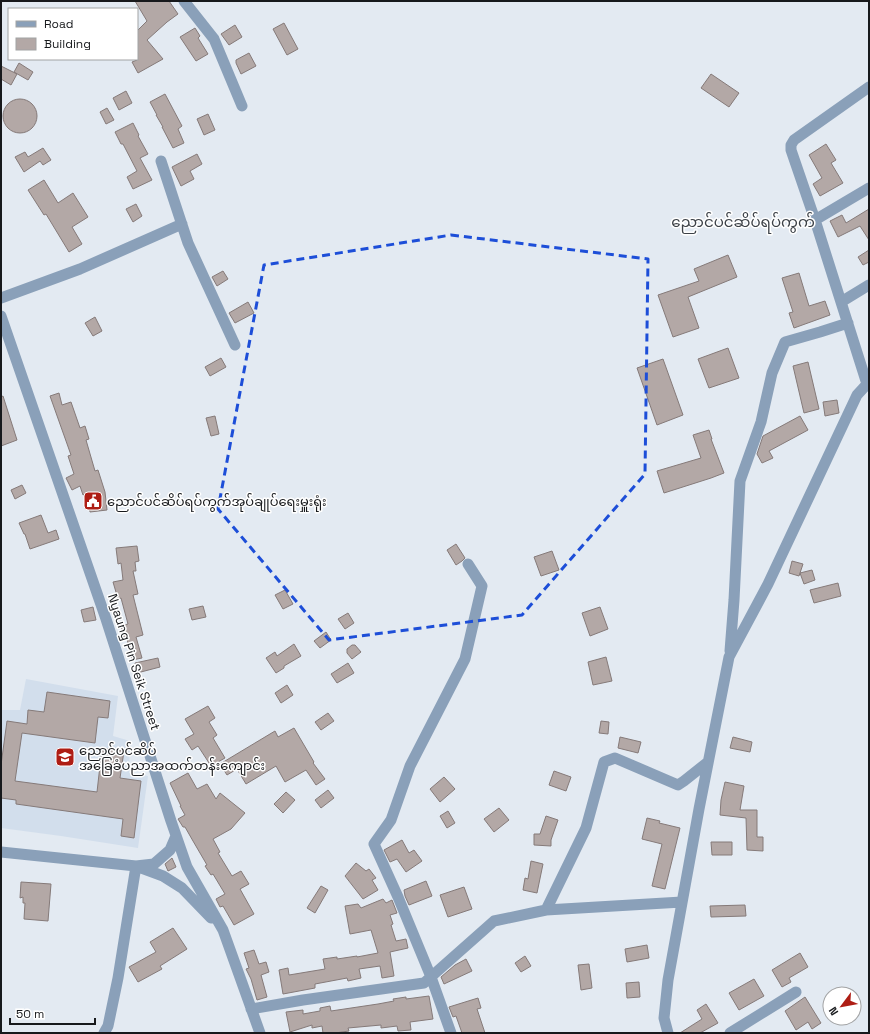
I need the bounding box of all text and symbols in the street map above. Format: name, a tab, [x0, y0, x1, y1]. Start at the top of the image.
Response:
legend	[8, 8, 138, 60]
text: Road	[44, 16, 73, 32]
text: Building	[44, 36, 91, 52]
district label: ညောင်ပင်ဆိပ်ရပ်ကွက်	[671, 212, 815, 234]
public building icon: ညောင်ပင်ဆိပ်ရပ်ကွက်အုပ်ချုပ်ရေးမှူးရုံး	[82, 490, 104, 512]
place label: ညောင်ပင်ဆိပ်ရပ်ကွက်အုပ်ချုပ်ရေးမှူးရုံး	[107, 493, 327, 512]
street label: Nyaung Pin Seik Street	[104, 591, 164, 733]
place label: ညောင်ပင်ဆိပ် အခြေခံပညာအထက်တန်းကျောင်း	[79, 742, 265, 776]
school or university icon: ညောင်ပင်ဆိပ် အခြေခံပညာအထက်တန်းကျောင်း	[54, 746, 76, 768]
north arrow	[822, 986, 862, 1026]
scale bar	[10, 1000, 95, 1026]
text: N	[826, 1004, 841, 1018]
text: 50 m	[16, 1006, 44, 1022]

